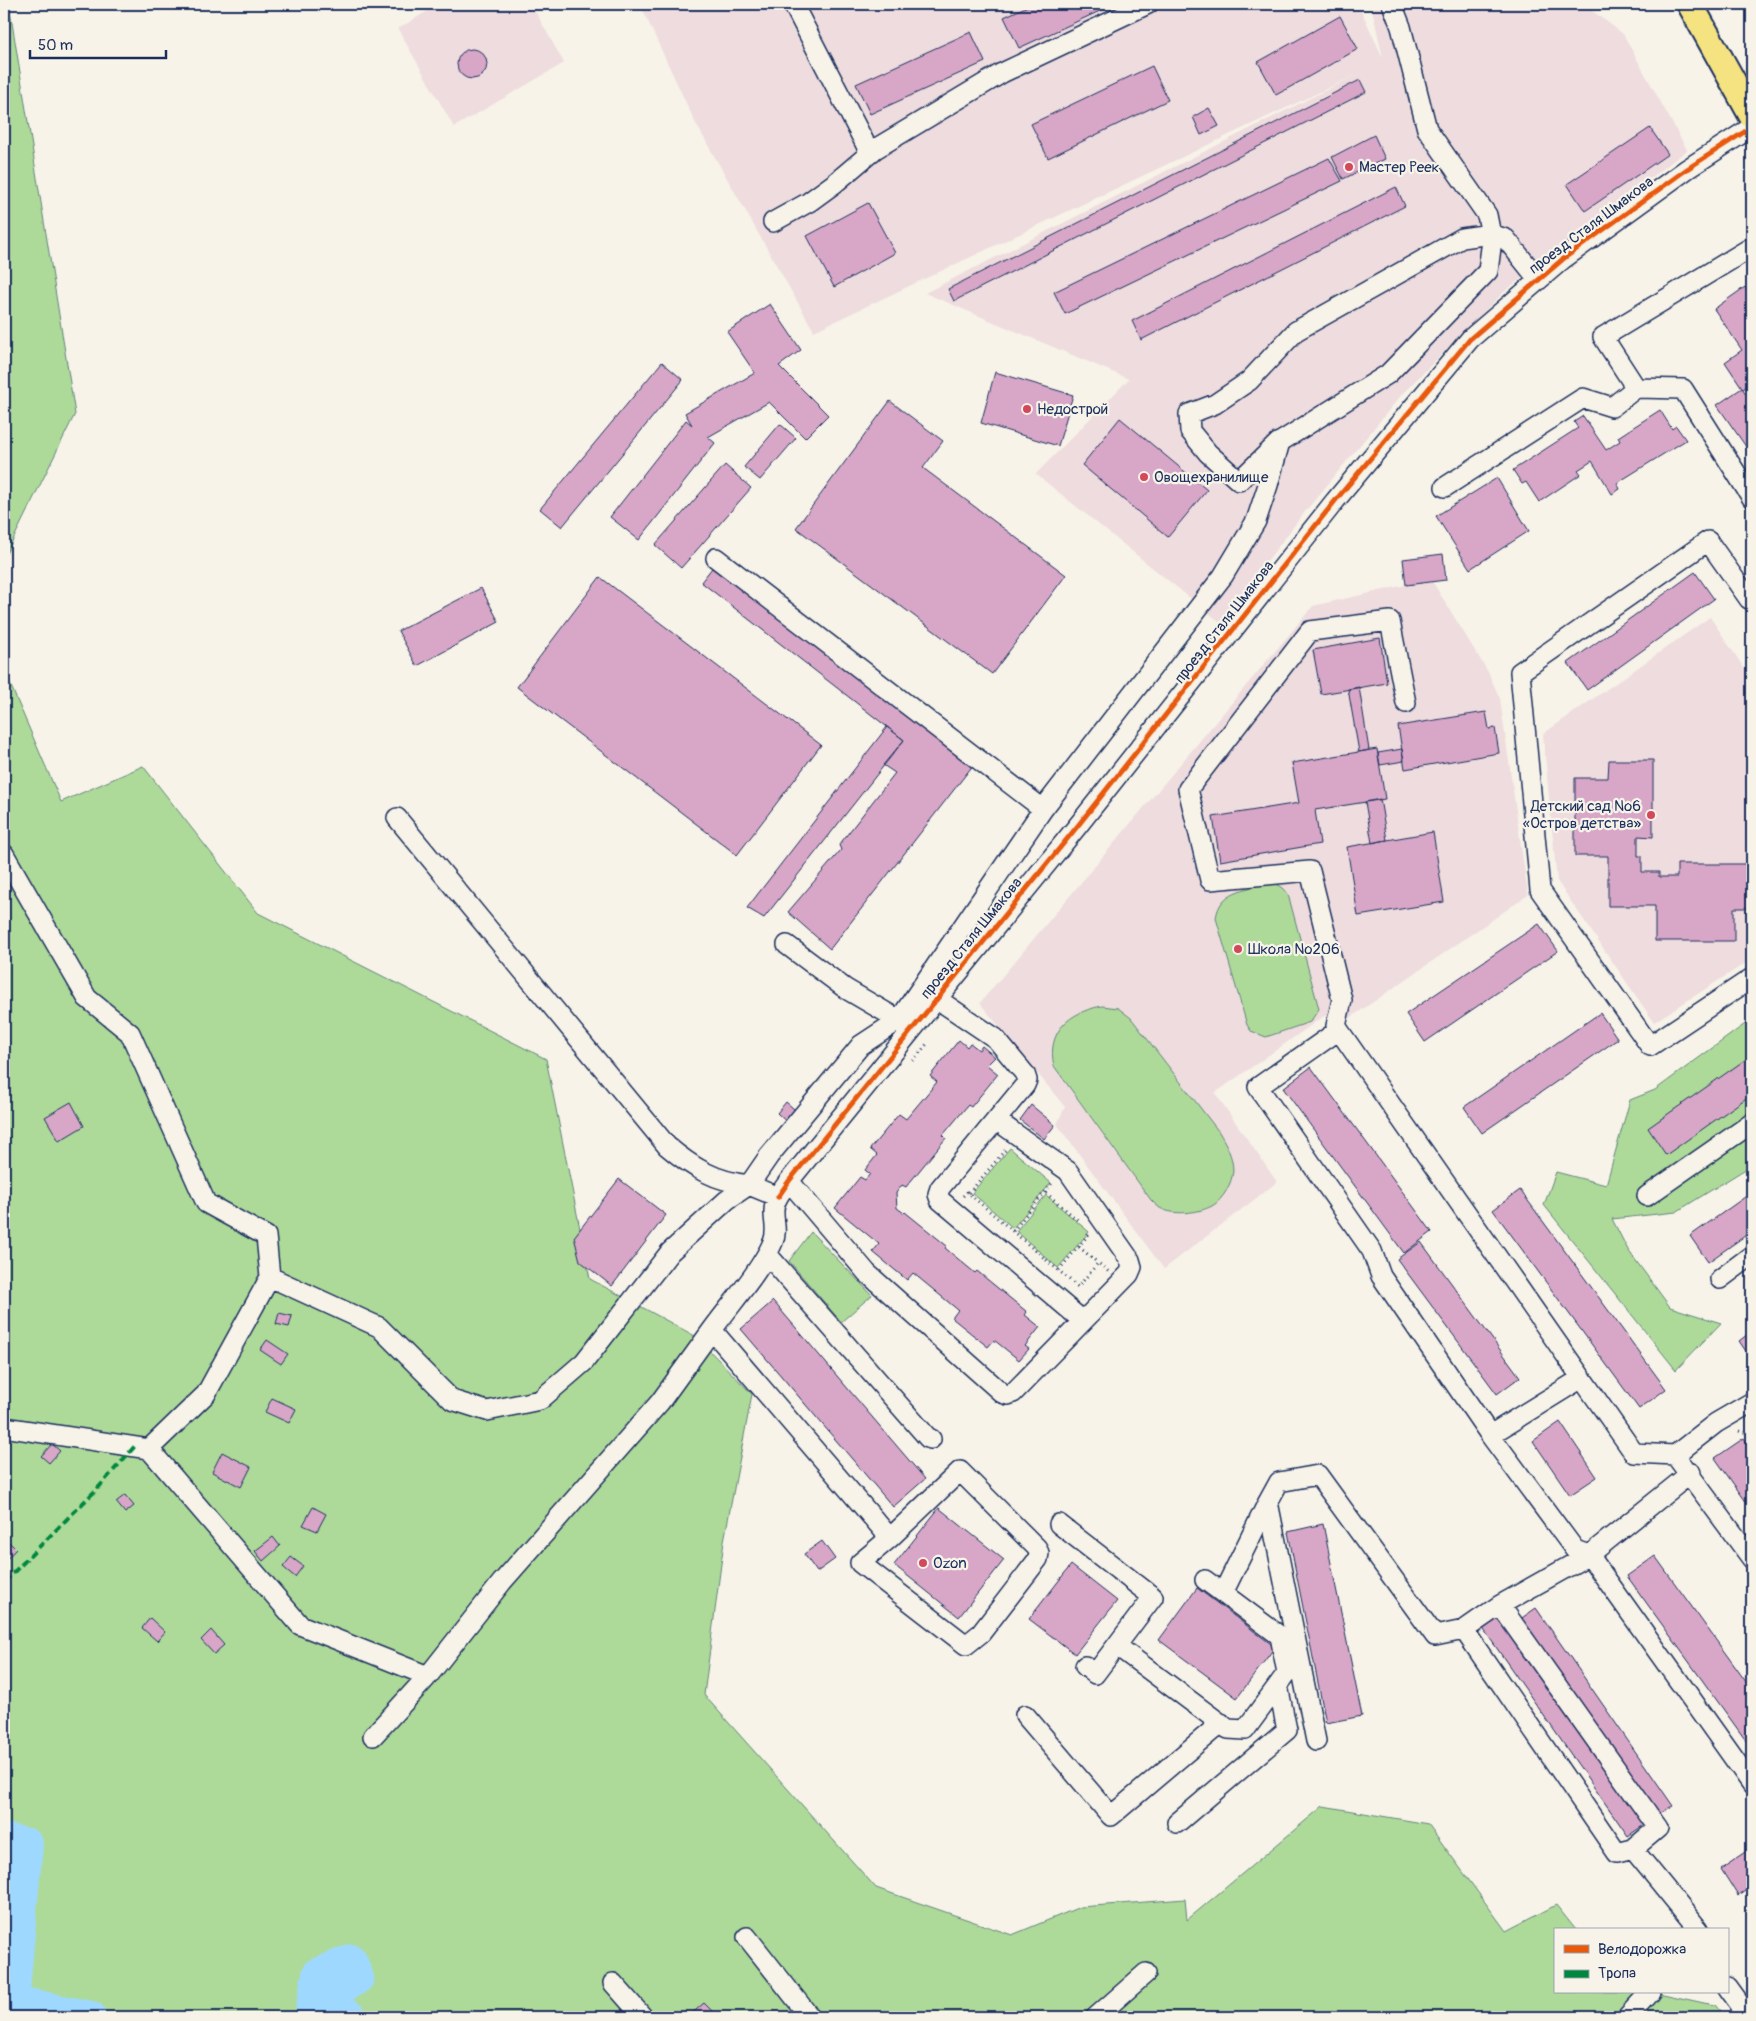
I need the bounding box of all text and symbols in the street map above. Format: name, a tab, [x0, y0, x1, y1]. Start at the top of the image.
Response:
scale bar	[30, 28, 166, 60]
text: 50 m	[38, 36, 73, 55]
place label: Мастер Реек	[1359, 158, 1440, 177]
marker: Мастер Реек	[1343, 161, 1355, 173]
street label: проезд Сталя Шмакова	[1525, 172, 1657, 278]
place label: Недострой	[1037, 400, 1108, 419]
marker: Недострой	[1021, 403, 1033, 415]
place label: Овощехранилище	[1154, 468, 1269, 487]
marker: Овощехранилище	[1138, 471, 1150, 483]
street label: проезд Сталя Шмакова	[1170, 557, 1278, 688]
place label: Детский сад №6 «Остров детства»	[1523, 797, 1641, 833]
marker: Детский сад №6 «Остров детства»	[1645, 809, 1657, 821]
street label: проезд Сталя Шмакова	[917, 874, 1026, 1003]
place label: Школа №206	[1248, 940, 1340, 959]
marker: Школа №206	[1232, 943, 1244, 955]
place label: Ozon	[933, 1554, 967, 1573]
marker: Ozon	[917, 1557, 929, 1569]
legend	[1554, 1928, 1728, 1994]
text: Велодорожка	[1598, 1940, 1686, 1959]
text: Тропа	[1598, 1964, 1636, 1983]

